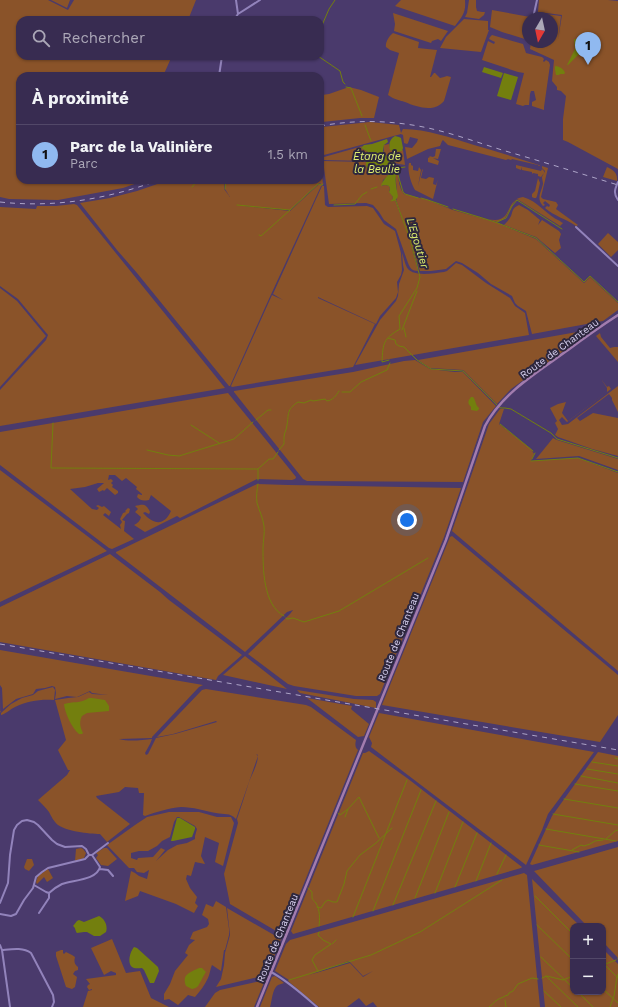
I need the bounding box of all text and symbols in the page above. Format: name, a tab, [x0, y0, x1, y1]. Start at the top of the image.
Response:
north arrow	[522, 12, 558, 48]
search box	[16, 16, 324, 60]
icon: search	[30, 27, 52, 49]
text: Rechercher	[62, 29, 145, 47]
pin: 1	[575, 32, 601, 65]
text: À proximité	[32, 88, 129, 108]
text: Parc de la Valinière	[70, 138, 212, 156]
text: 1	[42, 147, 48, 162]
text: 1.5 km	[268, 147, 308, 162]
water label: Étang de la Beulie	[353, 149, 401, 176]
text: Parc	[70, 156, 98, 171]
water label: L'Egoutier	[404, 216, 432, 271]
street label: Route de Chanteau	[518, 316, 601, 381]
your location	[397, 510, 417, 530]
street label: Route de Chanteau	[376, 592, 421, 683]
street label: Route de Chanteau	[255, 893, 300, 984]
map controls	[570, 923, 606, 995]
button: +	[570, 923, 606, 959]
button: −	[570, 959, 606, 995]

